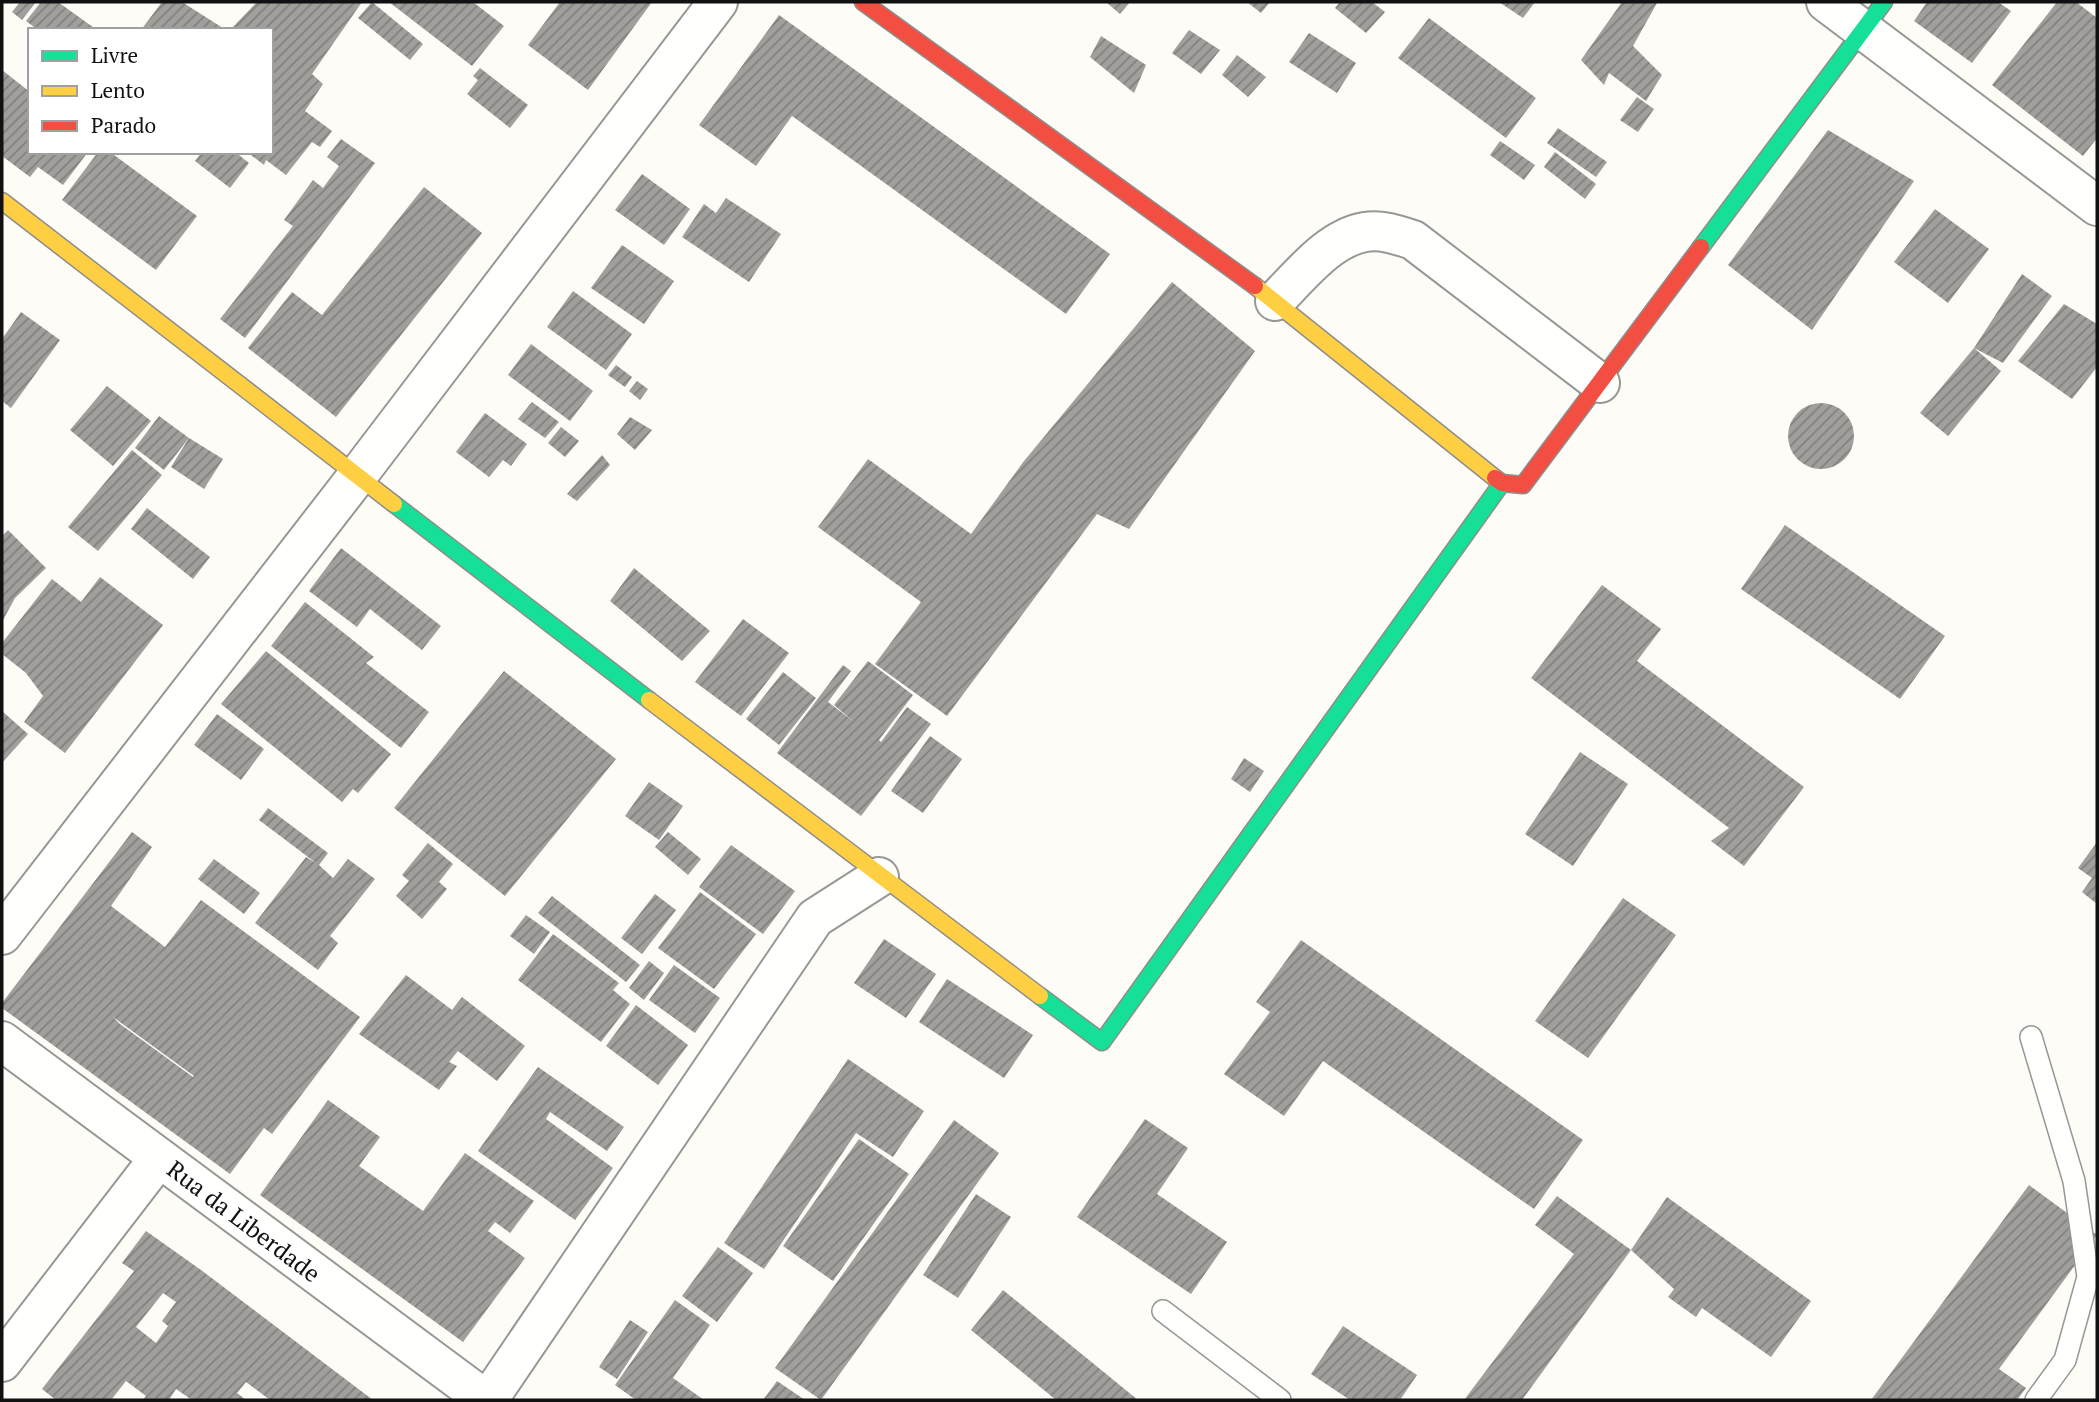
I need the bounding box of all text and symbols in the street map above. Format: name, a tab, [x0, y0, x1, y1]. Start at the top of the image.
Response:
legend	[28, 28, 273, 154]
text: Livre	[91, 41, 138, 69]
text: Lento	[91, 76, 145, 104]
text: Parado	[91, 111, 156, 139]
street label: Rua da Liberdade	[161, 1153, 327, 1289]

